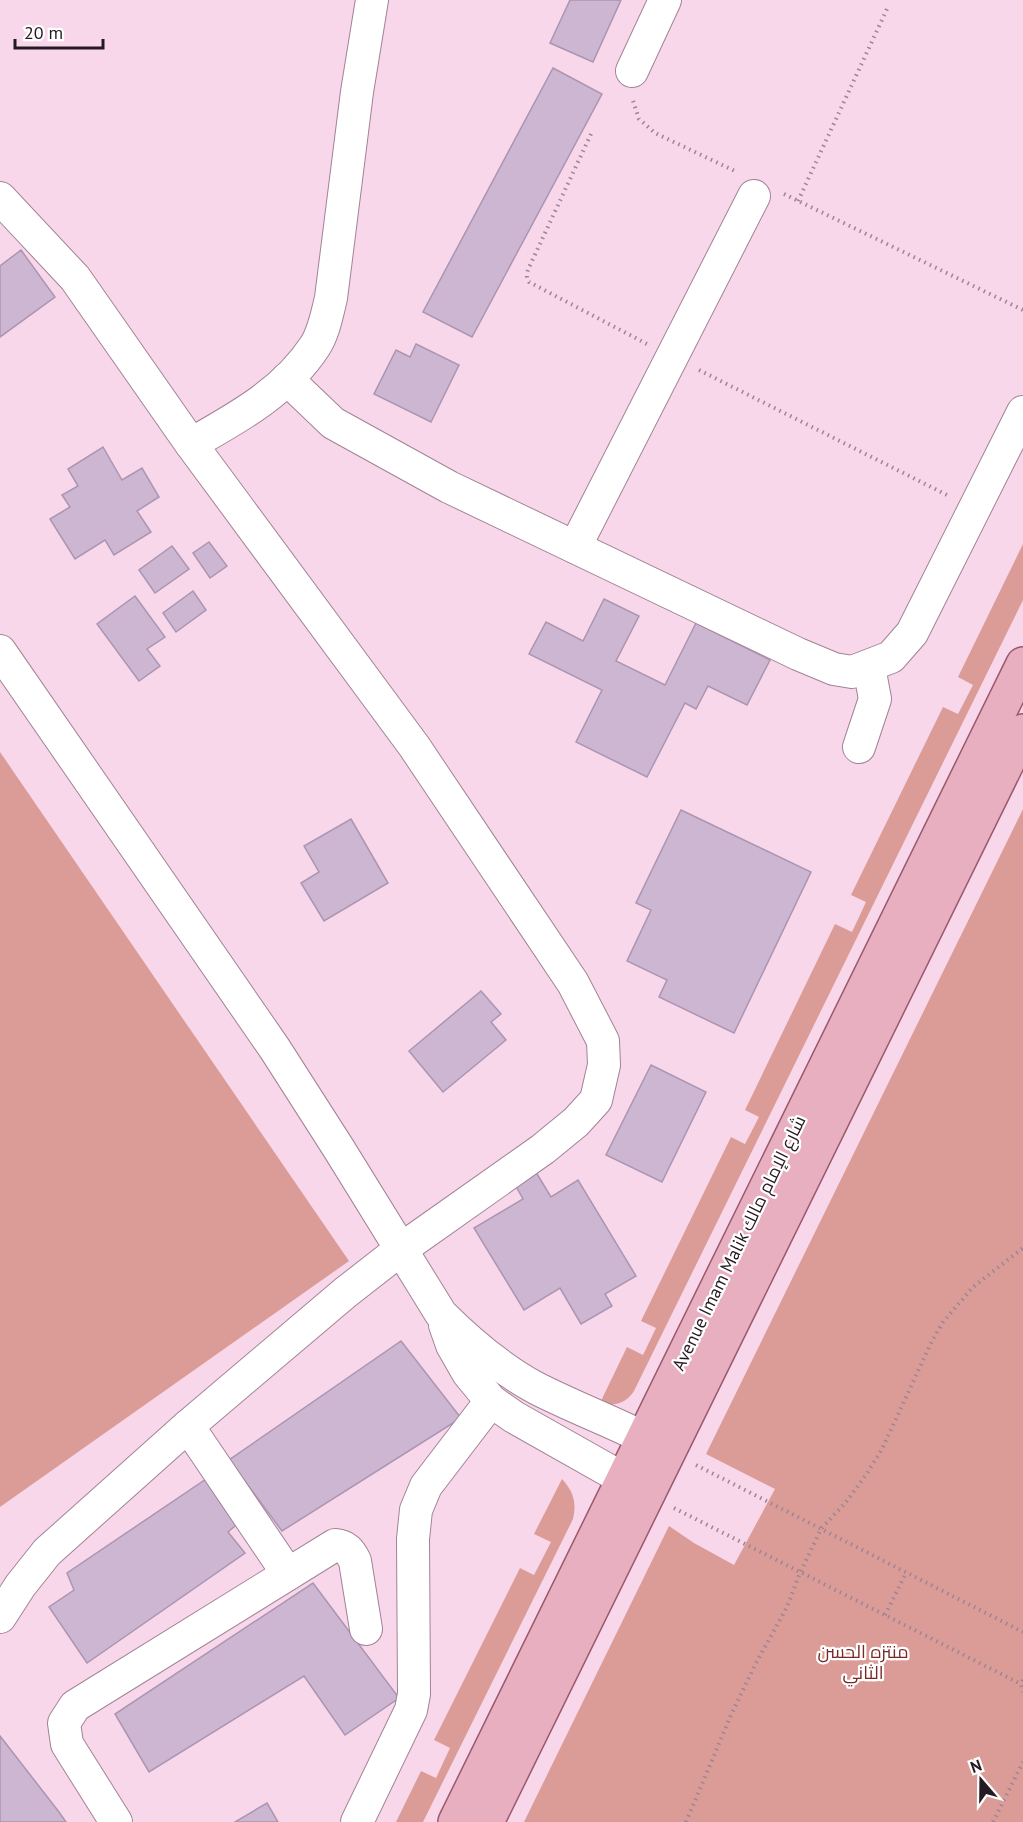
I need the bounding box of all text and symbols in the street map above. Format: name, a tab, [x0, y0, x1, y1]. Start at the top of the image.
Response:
scale bar	[15, 12, 104, 50]
text: 20 m	[24, 21, 63, 44]
street label: Avenue Imam Malik شارع الإمام مالك	[667, 1111, 811, 1375]
park label: منتزه الحسن الثاني	[817, 1640, 909, 1687]
north arrow	[951, 1750, 1011, 1810]
text: N	[968, 1755, 984, 1777]

